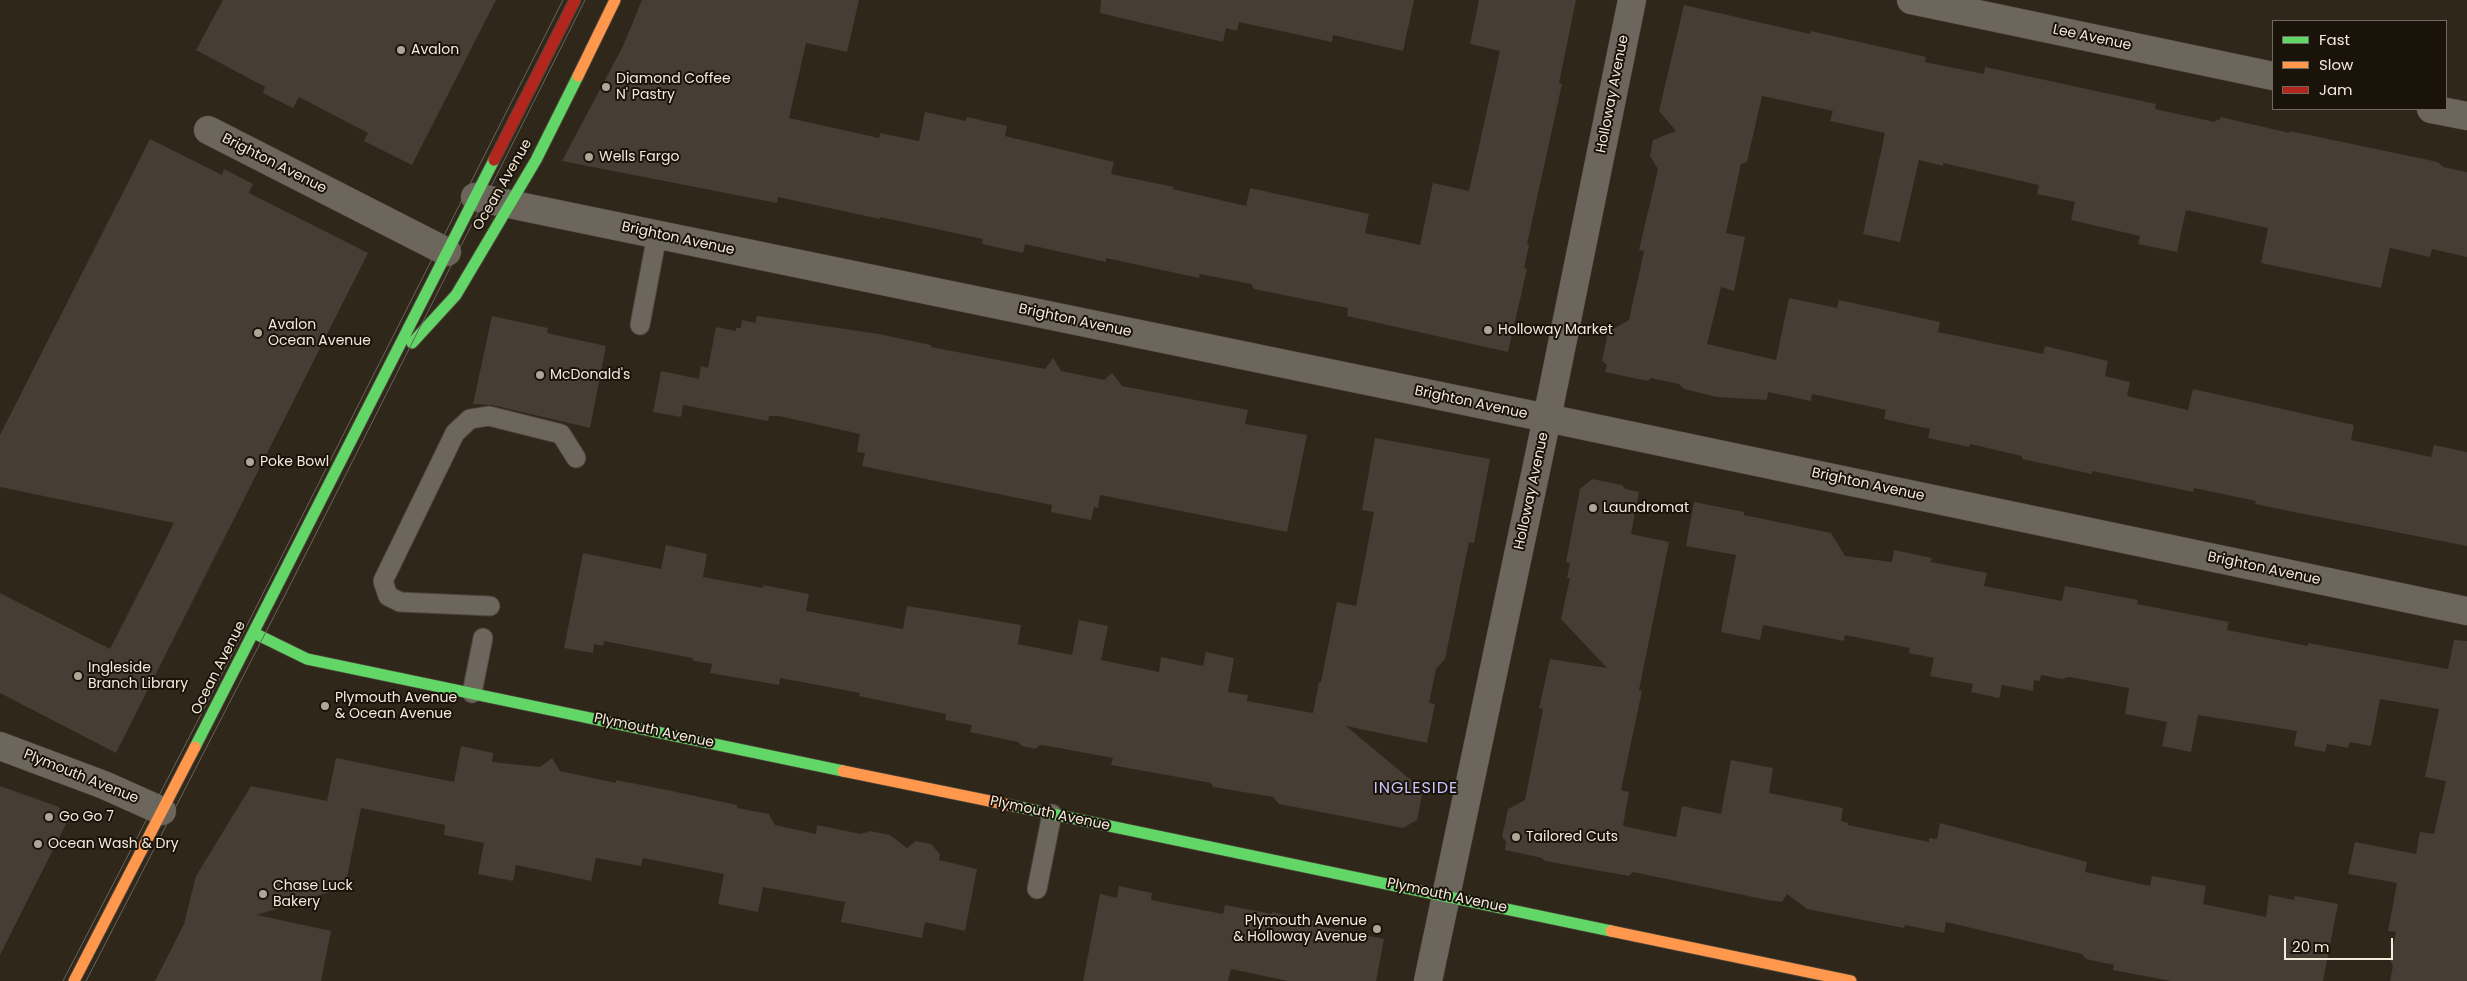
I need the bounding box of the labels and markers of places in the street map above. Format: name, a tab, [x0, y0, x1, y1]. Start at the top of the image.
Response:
place label: Avalon	[411, 42, 459, 58]
marker: Avalon	[395, 44, 407, 56]
place label: Diamond Coffee N' Pastry	[616, 71, 731, 104]
marker: Diamond Coffee N' Pastry	[600, 81, 612, 93]
place label: Wells Fargo	[599, 149, 679, 165]
marker: Wells Fargo	[583, 151, 595, 163]
place label: Avalon Ocean Avenue	[268, 317, 371, 350]
place label: Holloway Market	[1498, 322, 1613, 338]
marker: Holloway Market	[1482, 324, 1494, 336]
marker: Avalon Ocean Avenue	[252, 327, 264, 339]
place label: McDonald's	[550, 367, 630, 383]
marker: McDonald's	[534, 369, 546, 381]
place label: Poke Bowl	[260, 454, 329, 470]
marker: Poke Bowl	[244, 456, 256, 468]
place label: Laundromat	[1603, 500, 1689, 516]
marker: Laundromat	[1587, 502, 1599, 514]
place label: Ingleside Branch Library	[88, 660, 188, 692]
marker: Ingleside Branch Library	[72, 670, 84, 682]
place label: Plymouth Avenue & Ocean Avenue	[335, 690, 457, 722]
marker: Plymouth Avenue & Ocean Avenue	[319, 700, 331, 712]
place label: Go Go 7	[59, 809, 114, 825]
marker: Go Go 7	[43, 811, 55, 823]
place label: Tailored Cuts	[1526, 829, 1618, 845]
marker: Tailored Cuts	[1510, 831, 1522, 843]
place label: Ocean Wash & Dry	[48, 836, 179, 852]
marker: Ocean Wash & Dry	[32, 838, 44, 850]
place label: Chase Luck Bakery	[273, 878, 353, 910]
marker: Chase Luck Bakery	[257, 888, 269, 900]
place label: Plymouth Avenue & Holloway Avenue	[1233, 913, 1367, 946]
marker: Plymouth Avenue & Holloway Avenue	[1371, 923, 1383, 935]

